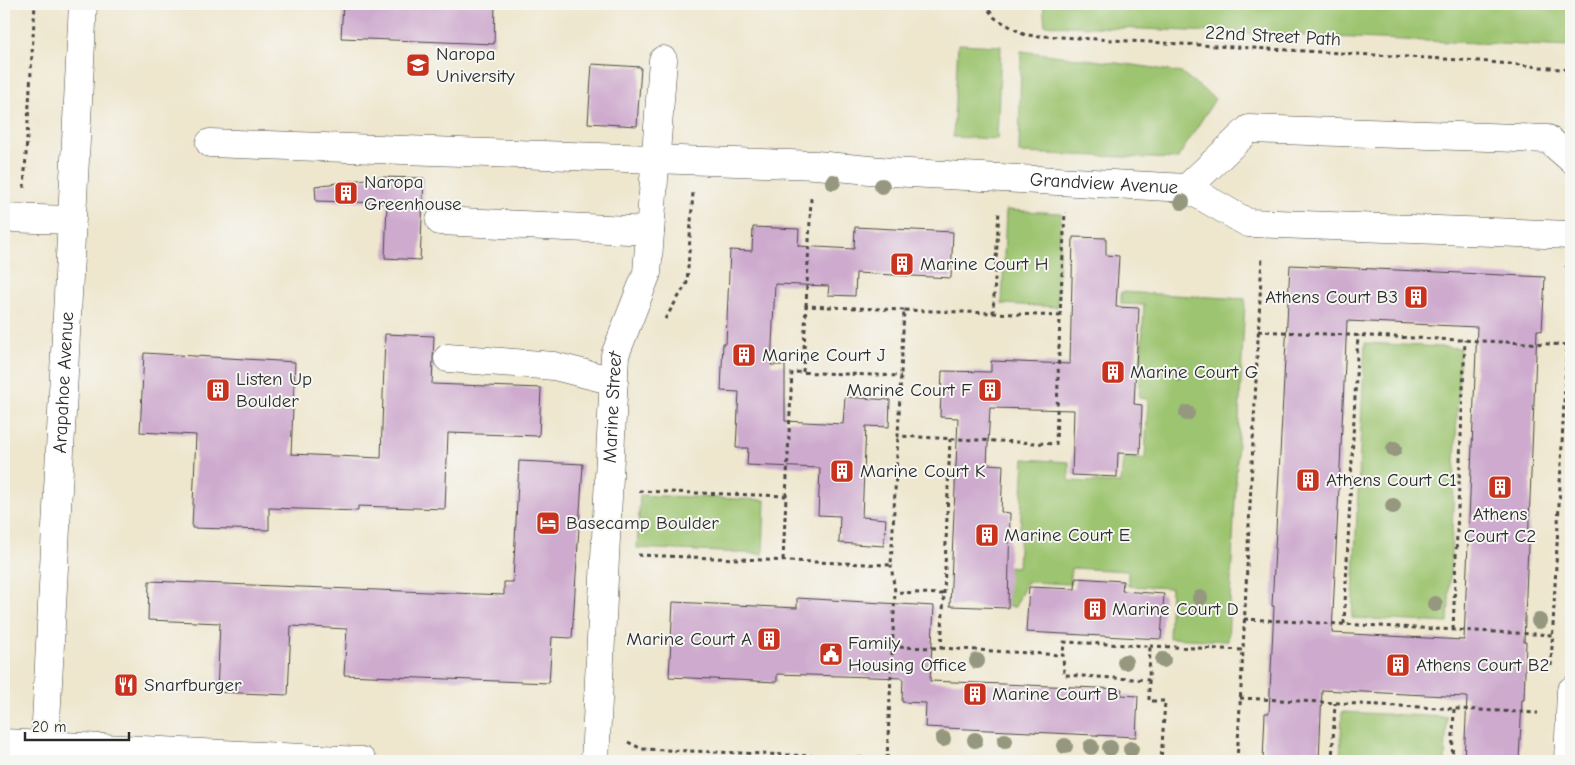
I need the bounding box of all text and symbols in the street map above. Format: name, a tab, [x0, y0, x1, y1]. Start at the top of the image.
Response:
street label: 22nd Street Path	[1205, 21, 1341, 51]
place label: Naropa University	[436, 43, 515, 87]
school or university icon: Naropa University	[405, 52, 431, 78]
street label: Grandview Avenue	[1029, 169, 1179, 199]
place label: Naropa Greenhouse	[364, 171, 462, 215]
building icon: Naropa Greenhouse	[333, 180, 359, 206]
building icon: Marine Court H	[889, 251, 915, 277]
place label: Marine Court H	[920, 253, 1048, 275]
building icon: Athens Court B3	[1403, 284, 1429, 310]
place label: Athens Court B3	[1265, 286, 1398, 308]
street label: Arapahoe Avenue	[49, 311, 78, 454]
building icon: Marine Court J	[731, 342, 757, 368]
place label: Marine Court J	[762, 344, 886, 366]
street label: Marine Street	[599, 347, 627, 464]
building icon: Marine Court G	[1100, 359, 1126, 385]
place label: Marine Court G	[1130, 361, 1258, 383]
place label: Listen Up Boulder	[236, 368, 312, 412]
building icon: Listen Up Boulder	[205, 377, 231, 403]
building icon: Marine Court F	[977, 377, 1003, 403]
place label: Marine Court F	[846, 379, 972, 401]
building icon: Marine Court K	[829, 458, 855, 484]
place label: Marine Court K	[860, 460, 986, 482]
building icon: Athens Court C1	[1295, 467, 1321, 493]
place label: Athens Court C1	[1326, 469, 1457, 491]
building icon: Athens Court C2	[1487, 474, 1513, 500]
place label: Athens Court C2	[1464, 503, 1536, 547]
hotel icon: Basecamp Boulder	[535, 510, 561, 536]
place label: Basecamp Boulder	[566, 512, 719, 534]
building icon: Marine Court E	[974, 522, 1000, 548]
place label: Marine Court E	[1004, 524, 1130, 546]
building icon: Marine Court D	[1082, 596, 1108, 622]
place label: Marine Court D	[1112, 598, 1239, 620]
building icon: Marine Court A	[756, 626, 782, 652]
place label: Marine Court A	[626, 628, 752, 650]
place label: Family Housing Office	[848, 632, 966, 676]
public building icon: Family Housing Office	[818, 641, 844, 667]
building icon: Athens Court B2	[1385, 652, 1411, 678]
place label: Athens Court B2	[1416, 654, 1549, 676]
restaurant icon: Snarfburger	[113, 672, 139, 698]
place label: Snarfburger	[144, 674, 242, 696]
building icon: Marine Court B	[962, 681, 988, 707]
place label: Marine Court B	[992, 683, 1118, 705]
scale bar	[25, 710, 129, 742]
text: 20 m	[32, 718, 66, 736]

